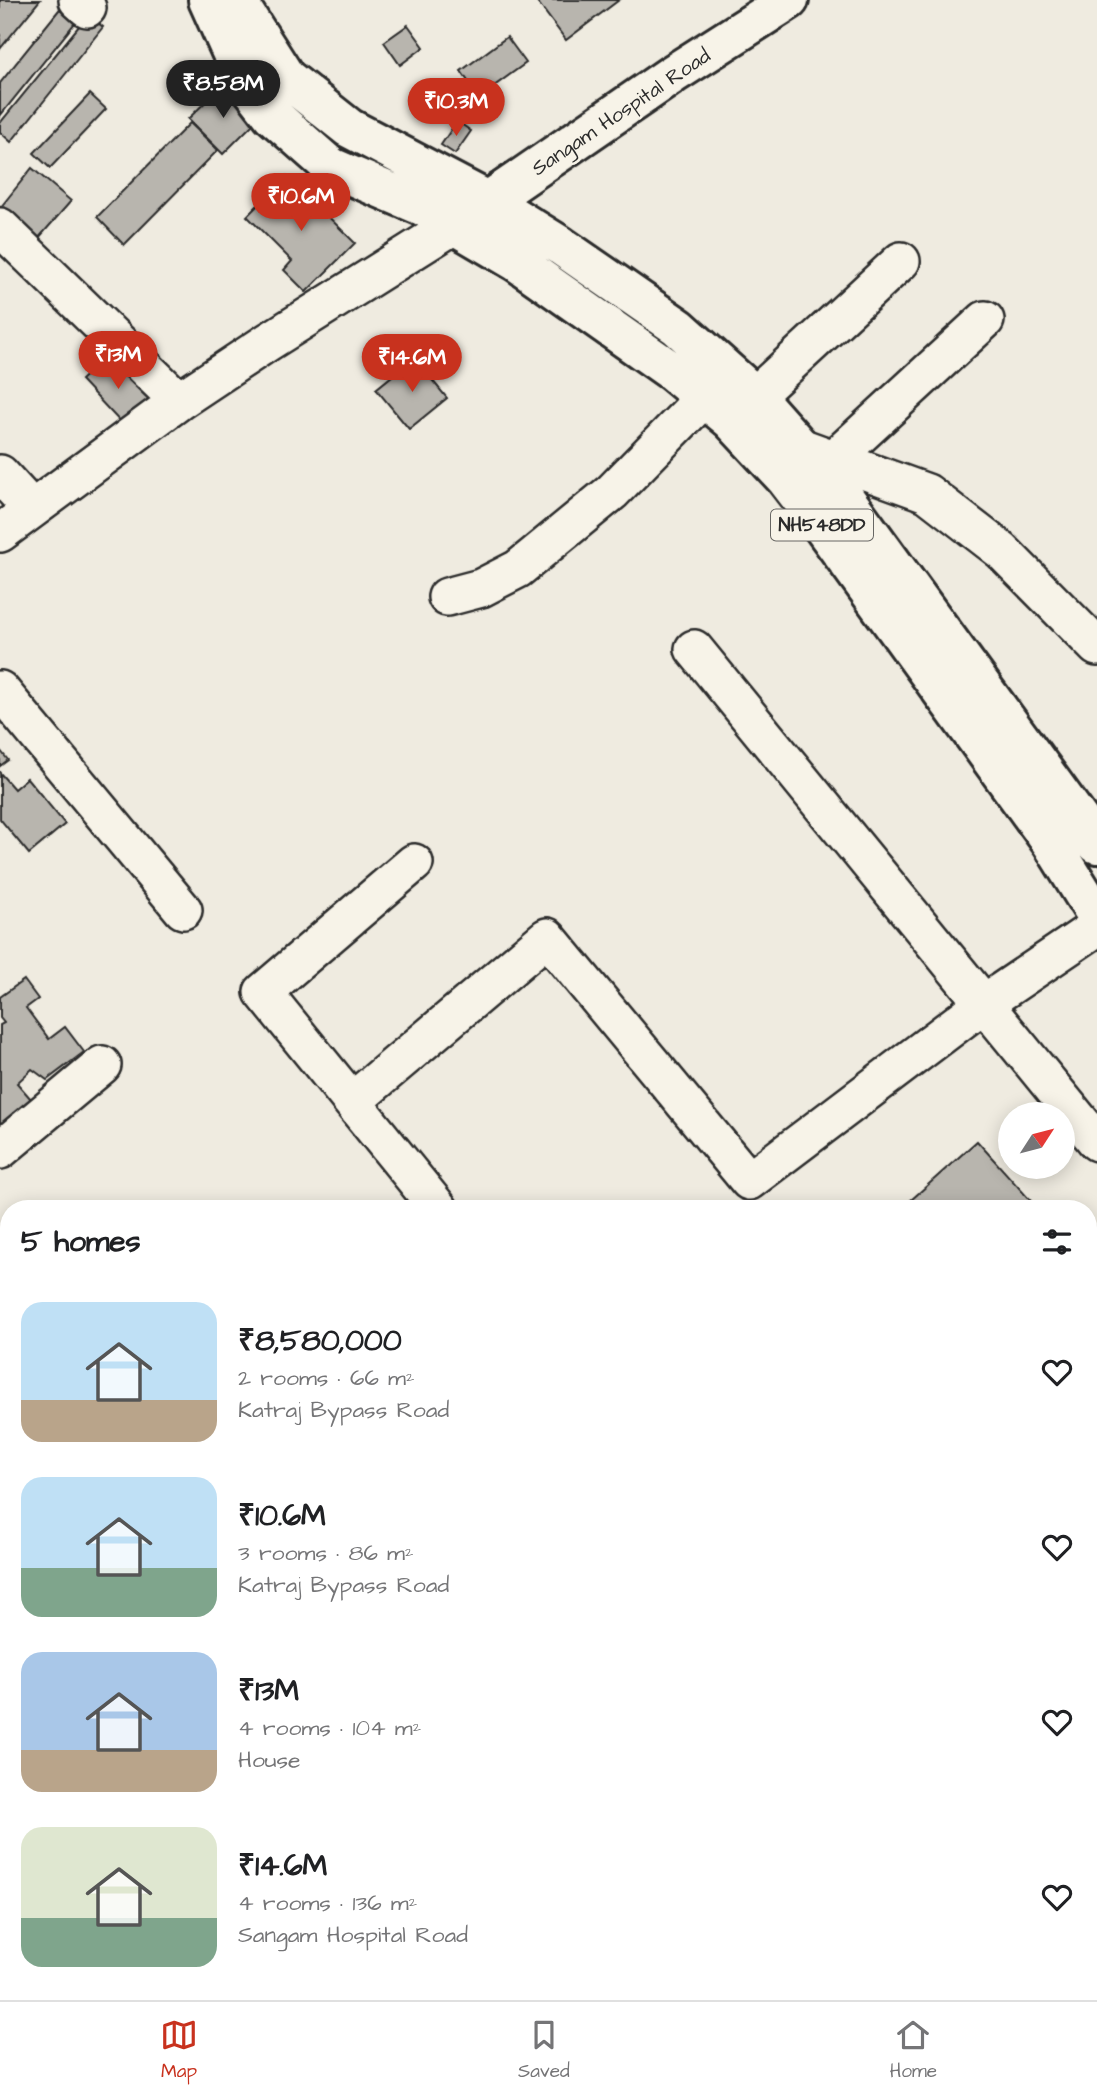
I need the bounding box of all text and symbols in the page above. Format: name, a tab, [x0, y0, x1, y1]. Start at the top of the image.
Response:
street label: Sangam Hospital Road	[526, 41, 717, 184]
pin: ₹8.58M	[166, 60, 280, 120]
text: ₹8.58M	[182, 67, 264, 99]
pin: ₹10.3M	[399, 78, 513, 138]
text: ₹10.3M	[424, 85, 488, 117]
pin: ₹10.6M	[244, 174, 358, 233]
text: ₹10.6M	[267, 180, 335, 212]
pin: ₹13M	[77, 332, 159, 391]
pin: ₹14.6M	[355, 334, 469, 394]
text: ₹13M	[95, 338, 141, 370]
text: ₹14.6M	[378, 341, 446, 373]
road number: NH548DD	[771, 510, 873, 540]
north arrow	[998, 1102, 1074, 1180]
map controls	[998, 1102, 1075, 1179]
text: 5 homes	[21, 1221, 141, 1263]
icon: filters	[1038, 1223, 1076, 1261]
text: ₹8,580,000	[238, 1320, 402, 1362]
icon: home	[77, 1330, 161, 1414]
icon: heart	[1038, 1353, 1076, 1391]
text: 2 rooms · 66 m²	[238, 1362, 415, 1394]
text: Katraj Bypass Road	[238, 1394, 449, 1426]
text: ₹10.6M	[238, 1495, 326, 1537]
icon: home	[77, 1505, 161, 1589]
icon: heart	[1038, 1528, 1076, 1566]
text: 3 rooms · 86 m²	[238, 1537, 414, 1569]
text: Katraj Bypass Road	[238, 1569, 449, 1601]
text: ₹13M	[238, 1670, 299, 1712]
icon: home	[77, 1680, 161, 1764]
icon: heart	[1038, 1703, 1076, 1741]
text: 4 rooms · 104 m²	[238, 1712, 421, 1744]
text: House	[238, 1744, 301, 1776]
text: ₹14.6M	[238, 1845, 327, 1887]
icon: home	[77, 1855, 161, 1939]
icon: heart	[1038, 1878, 1076, 1916]
text: 4 rooms · 136 m²	[238, 1887, 417, 1919]
text: Sangam Hospital Road	[238, 1919, 468, 1951]
tab: Map	[160, 2016, 198, 2085]
tab: Saved	[518, 2016, 570, 2085]
tab: Home	[890, 2016, 937, 2085]

